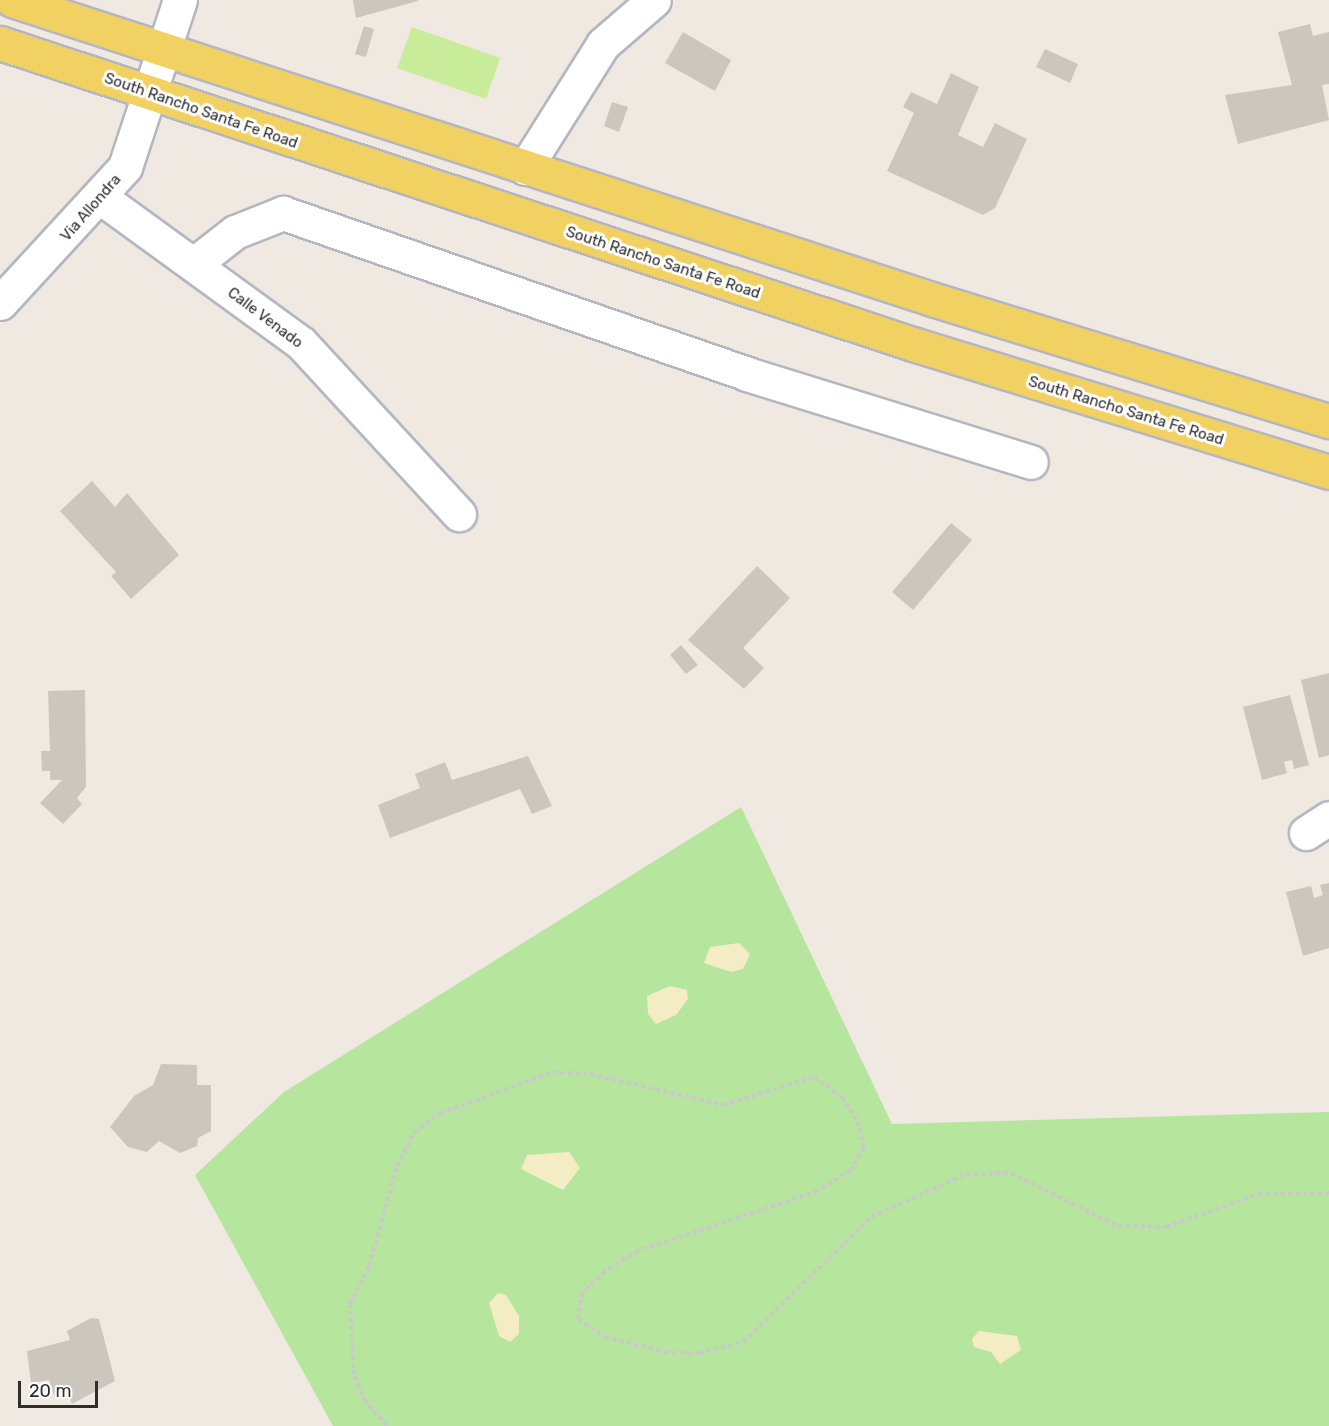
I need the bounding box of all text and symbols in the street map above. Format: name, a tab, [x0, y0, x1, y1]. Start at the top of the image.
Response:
street label: South Rancho Santa Fe Road	[102, 69, 300, 153]
street label: Via Allondra	[57, 171, 125, 245]
street label: South Rancho Santa Fe Road	[564, 223, 762, 303]
street label: Calle Venado	[224, 284, 306, 352]
street label: South Rancho Santa Fe Road	[1026, 373, 1226, 449]
scale bar	[21, 1369, 100, 1407]
text: 20 m	[29, 1380, 71, 1402]

